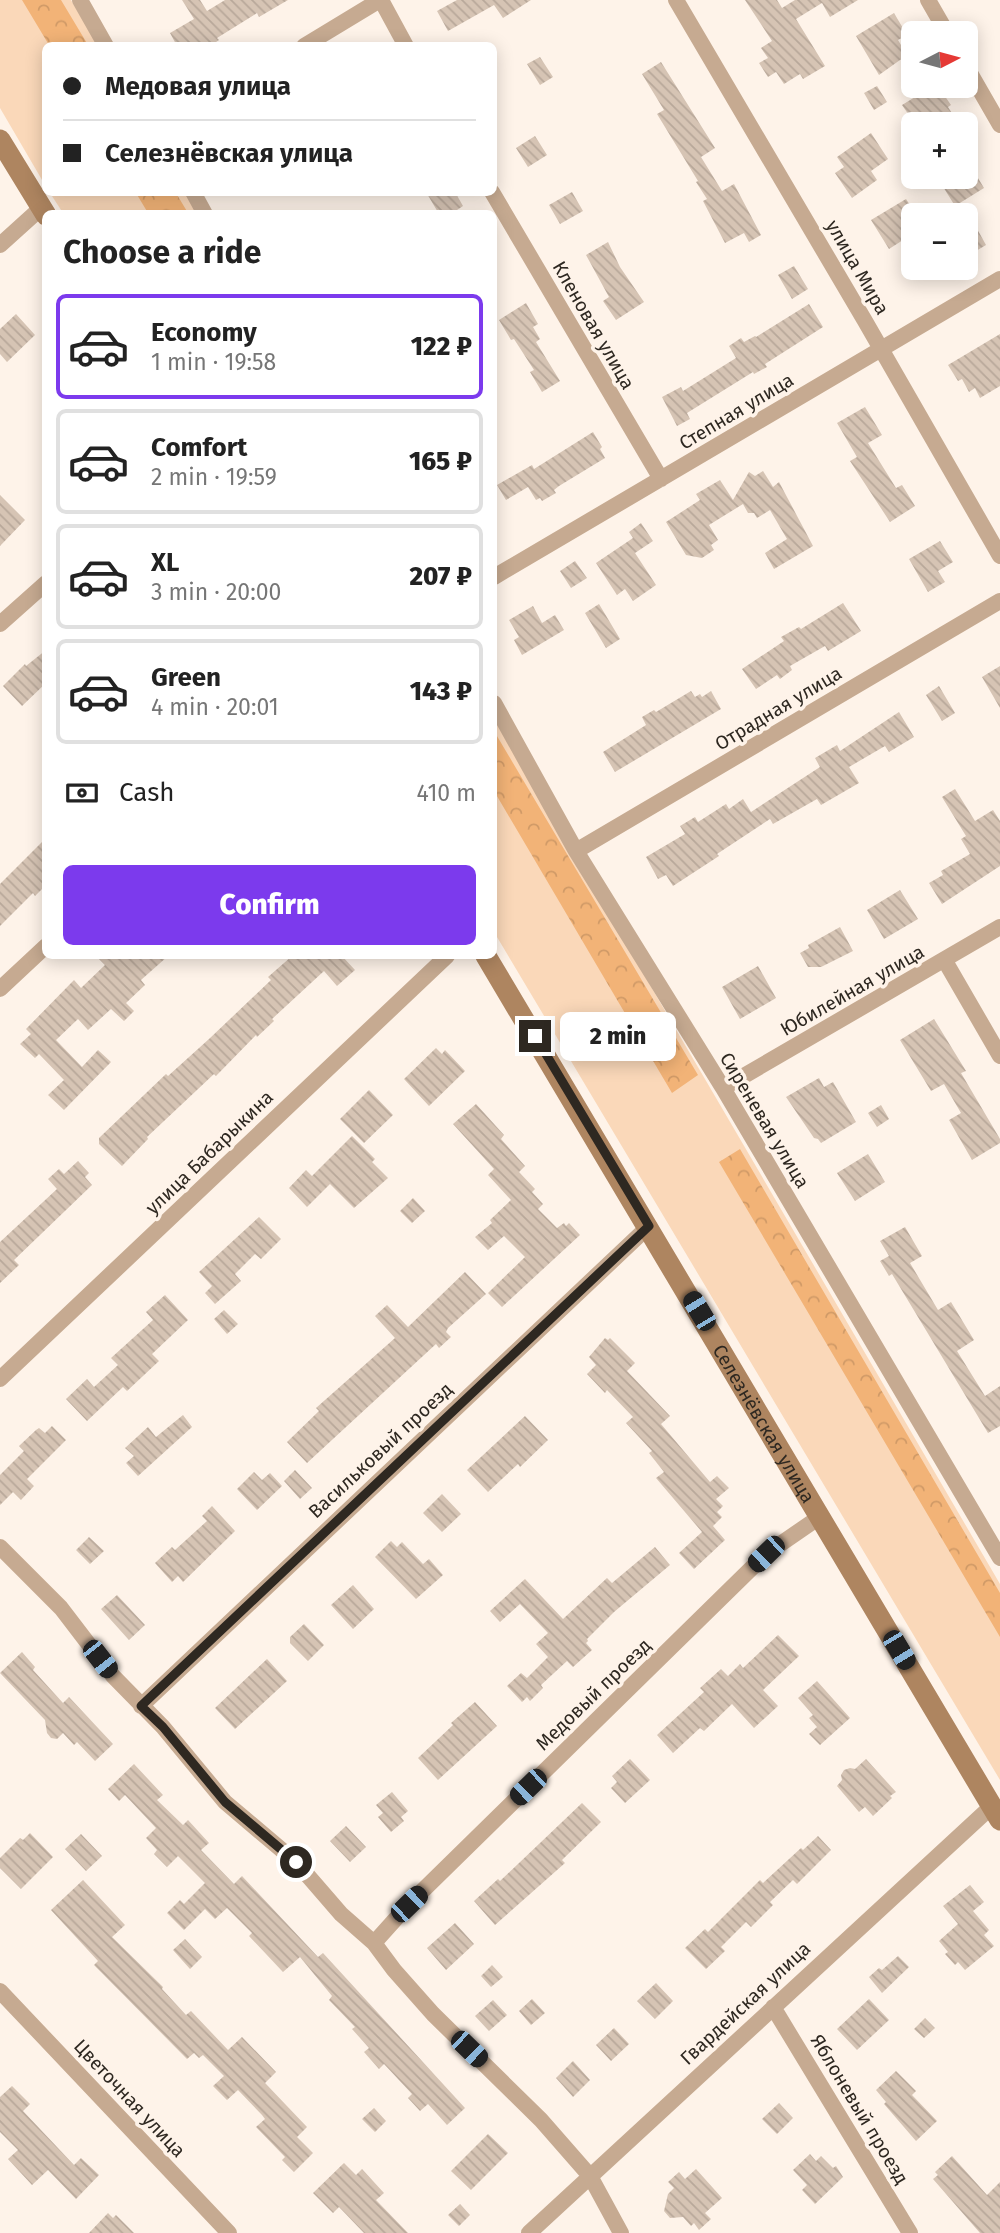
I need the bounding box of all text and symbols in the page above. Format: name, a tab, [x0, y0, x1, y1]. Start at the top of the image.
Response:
north arrow	[901, 21, 978, 98]
map controls	[901, 21, 978, 280]
text: Медовая улица	[105, 71, 291, 102]
button: +	[901, 112, 978, 189]
text: Селезнёвская улица	[105, 138, 353, 169]
button: −	[901, 203, 978, 280]
street label: улица Мира	[821, 216, 894, 319]
text: Choose a ride	[63, 233, 261, 271]
street label: Кленовая улица	[548, 257, 640, 393]
icon: car	[67, 315, 130, 378]
text: Economy	[151, 317, 257, 348]
text: 122 ₽	[411, 331, 472, 362]
text: 1 min · 19:58	[151, 348, 276, 376]
street label: Степная улица	[675, 368, 798, 455]
icon: car	[67, 430, 130, 493]
text: Comfort	[151, 432, 247, 463]
text: 165 ₽	[409, 446, 472, 477]
text: 2 min · 19:59	[151, 463, 277, 491]
icon: car	[67, 545, 130, 608]
text: XL	[151, 547, 179, 578]
text: 207 ₽	[409, 561, 472, 592]
text: 3 min · 20:00	[151, 578, 281, 606]
icon: car	[67, 660, 130, 723]
text: Green	[151, 662, 221, 693]
street label: Отрадная улица	[711, 662, 846, 755]
text: 143 ₽	[410, 676, 472, 707]
text: 4 min · 20:01	[151, 693, 279, 721]
icon: cash	[63, 774, 101, 812]
text: Cash	[119, 777, 175, 808]
text: 410 m	[416, 779, 476, 807]
button: Confirm	[63, 865, 476, 945]
street label: Юбилейная улица	[776, 940, 928, 1041]
callout: 2 min	[560, 1012, 675, 1060]
route end	[519, 1020, 551, 1052]
text: 2 min	[590, 1022, 646, 1050]
street label: Сиреневая улица	[715, 1048, 814, 1192]
street label: улица Бабарыкина	[141, 1086, 278, 1219]
car	[680, 1288, 719, 1334]
street label: Селезнёвская улица	[708, 1340, 820, 1507]
street label: Васильковый проезд	[304, 1378, 457, 1523]
car	[744, 1532, 789, 1576]
car	[880, 1627, 919, 1673]
street label: Медовый проезд	[531, 1634, 656, 1755]
car	[79, 1636, 122, 1682]
car	[506, 1765, 551, 1809]
route start	[280, 1846, 312, 1878]
car	[387, 1882, 432, 1926]
street label: Гвардейская улица	[675, 1937, 815, 2070]
car	[447, 2027, 492, 2071]
street label: Яблоневый проезд	[806, 2030, 913, 2188]
street label: Цветочная улица	[69, 2035, 190, 2162]

